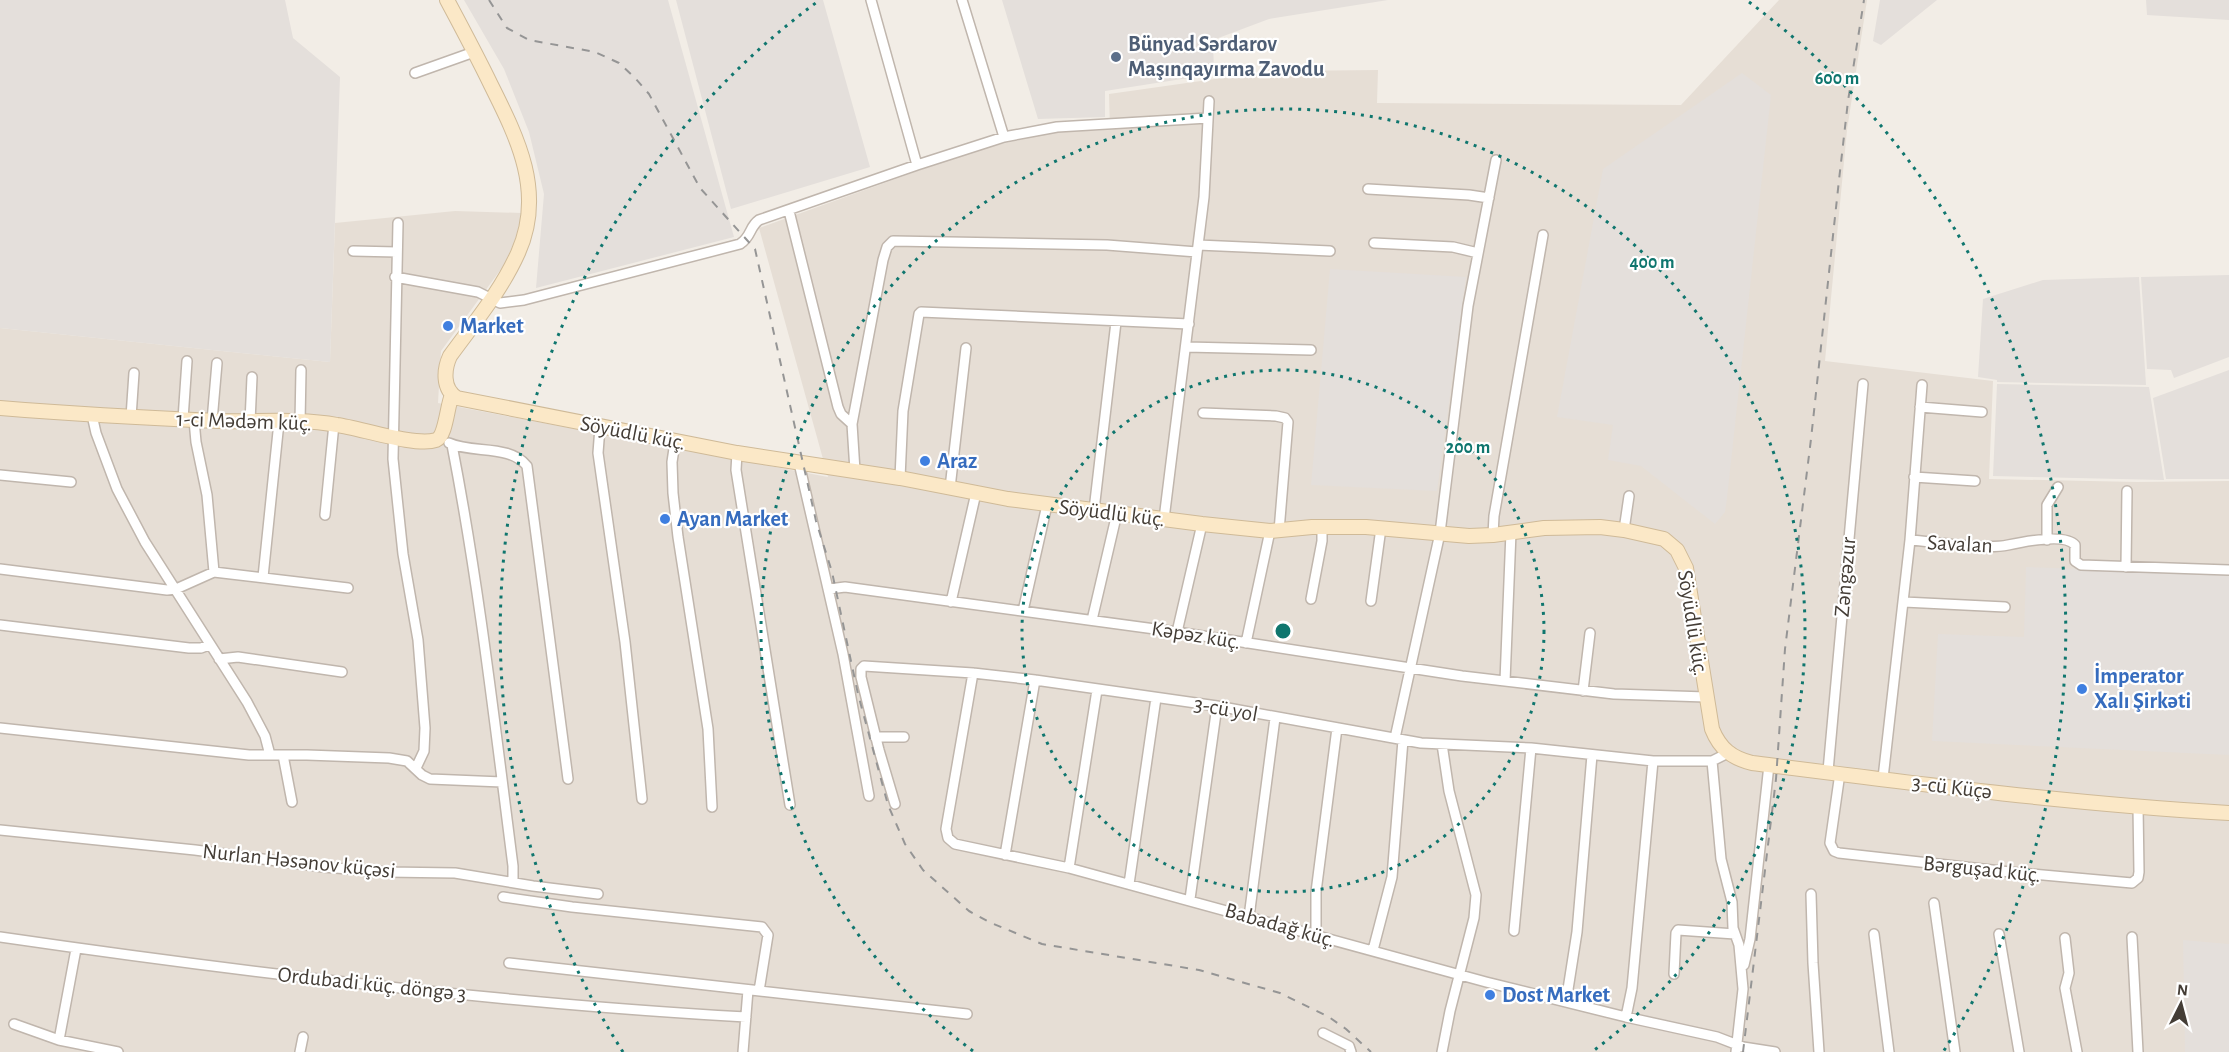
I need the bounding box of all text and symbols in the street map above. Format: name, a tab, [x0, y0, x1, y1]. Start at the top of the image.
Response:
place label: Bünyad Sərdarov Maşınqayırma Zavodu	[1128, 33, 1325, 81]
marker: Bünyad Sərdarov Maşınqayırma Zavodu	[1109, 50, 1123, 64]
text: 600 m	[1815, 70, 1859, 88]
text: 400 m	[1629, 254, 1675, 272]
place label: Market	[460, 315, 524, 337]
marker: Market	[441, 319, 455, 333]
street label: 1-ci Mədəm küç.	[176, 408, 312, 434]
street label: Söyüdlü küç.	[578, 412, 688, 454]
text: 200 m	[1446, 439, 1490, 457]
place label: Araz	[937, 450, 977, 472]
marker: Araz	[918, 454, 932, 468]
street label: Söyüdlü küç.	[1058, 496, 1166, 530]
place label: Ayan Market	[677, 508, 789, 531]
marker: Ayan Market	[658, 512, 672, 526]
street label: Savalan	[1927, 531, 1993, 557]
street label: Zəngəzur	[1831, 536, 1859, 618]
street label: Söyüdlü küç.	[1674, 569, 1712, 677]
street label: Kəpəz küç.	[1150, 617, 1242, 653]
centre of rings	[1273, 621, 1293, 641]
place label: İmperator Xalı Şirkəti	[2094, 662, 2191, 712]
marker: İmperator Xalı Şirkəti	[2075, 682, 2089, 696]
street label: 3-cü yol	[1192, 693, 1260, 725]
street label: 3-cü Küçə	[1911, 771, 1993, 803]
street label: Nurlan Həsənov küçəsi	[201, 840, 397, 882]
street label: Bərguşad küç.	[1922, 852, 2042, 886]
street label: Babadağ küç.	[1222, 899, 1338, 951]
street label: Ordubadi küç. döngə 3	[276, 963, 468, 1005]
north arrow	[2151, 974, 2211, 1034]
text: N	[2176, 982, 2189, 999]
place label: Dost Market	[1502, 984, 1611, 1006]
marker: Dost Market	[1483, 988, 1497, 1002]

